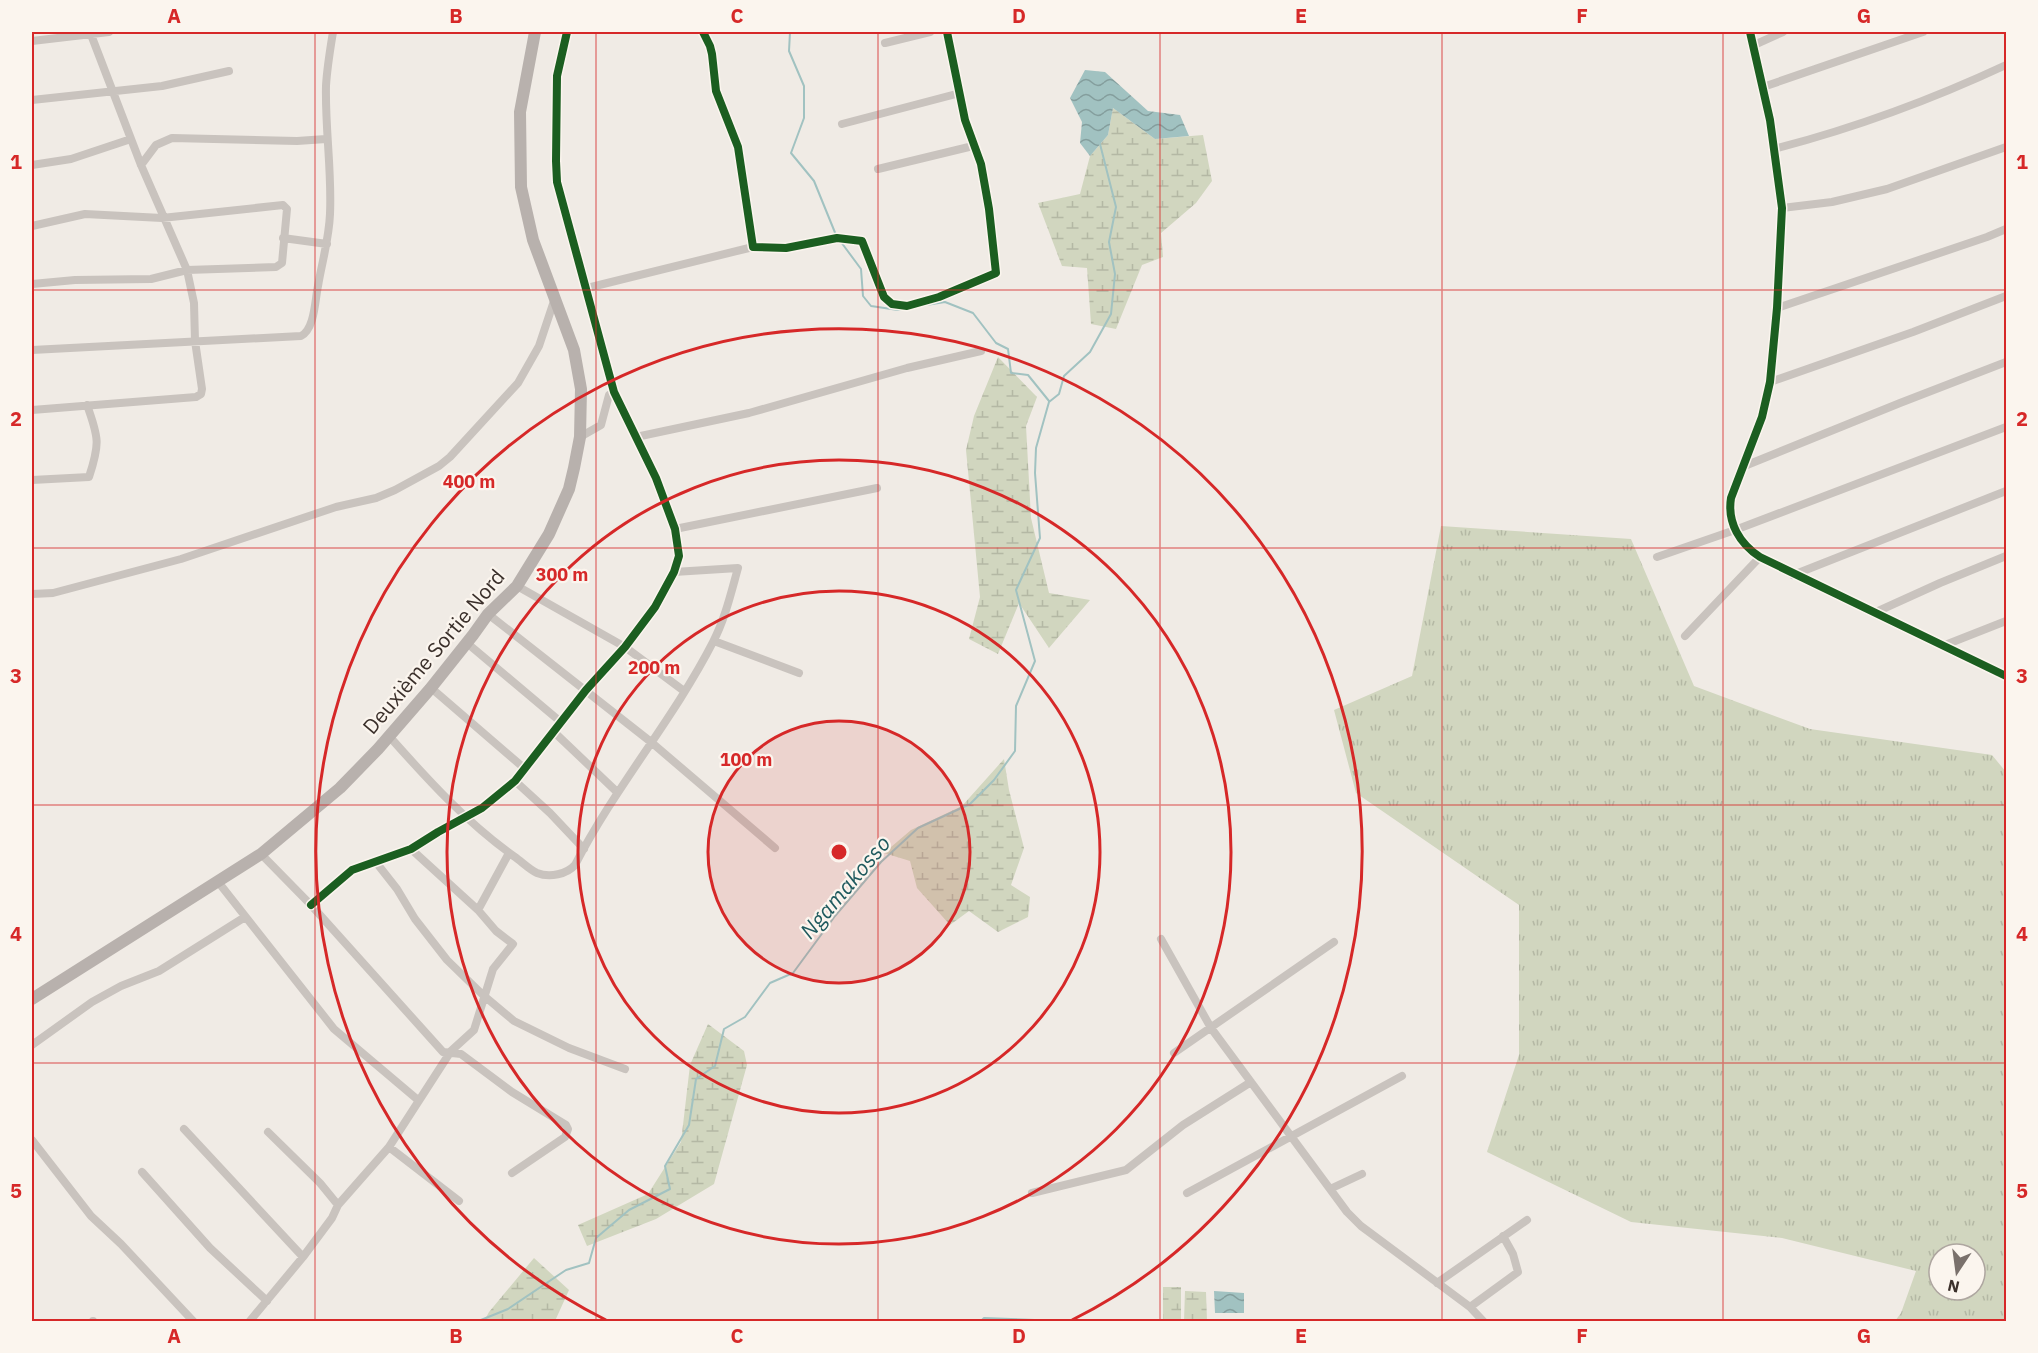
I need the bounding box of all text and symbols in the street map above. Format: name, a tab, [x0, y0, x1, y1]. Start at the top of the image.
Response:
text: A	[167, 2, 181, 29]
text: B	[449, 2, 463, 29]
text: C	[730, 2, 744, 29]
text: D	[1012, 2, 1026, 29]
text: E	[1295, 2, 1307, 29]
text: F	[1576, 2, 1588, 29]
text: G	[1857, 2, 1871, 29]
text: 1	[10, 148, 22, 175]
text: 1	[2016, 148, 2028, 175]
text: 2	[10, 405, 22, 432]
text: 2	[2016, 405, 2028, 432]
text: 400 m	[443, 470, 495, 493]
street label: Deuxième Sortie Nord	[356, 563, 510, 740]
text: 300 m	[536, 563, 588, 586]
text: 200 m	[628, 656, 680, 679]
text: 3	[10, 662, 22, 689]
text: 3	[2016, 662, 2028, 689]
text: 100 m	[720, 748, 772, 771]
water label: Ngamakosso	[793, 829, 896, 944]
centre of rings	[829, 842, 849, 862]
text: 4	[10, 920, 22, 947]
text: 4	[2016, 920, 2028, 947]
text: 5	[10, 1177, 22, 1204]
text: 5	[2016, 1177, 2028, 1204]
north arrow	[1927, 1242, 1987, 1302]
text: N	[1946, 1276, 1962, 1298]
text: A	[167, 1322, 181, 1349]
text: B	[449, 1322, 463, 1349]
text: C	[730, 1322, 744, 1349]
text: D	[1012, 1322, 1026, 1349]
text: E	[1295, 1322, 1307, 1349]
text: F	[1576, 1322, 1588, 1349]
text: G	[1857, 1322, 1871, 1349]

